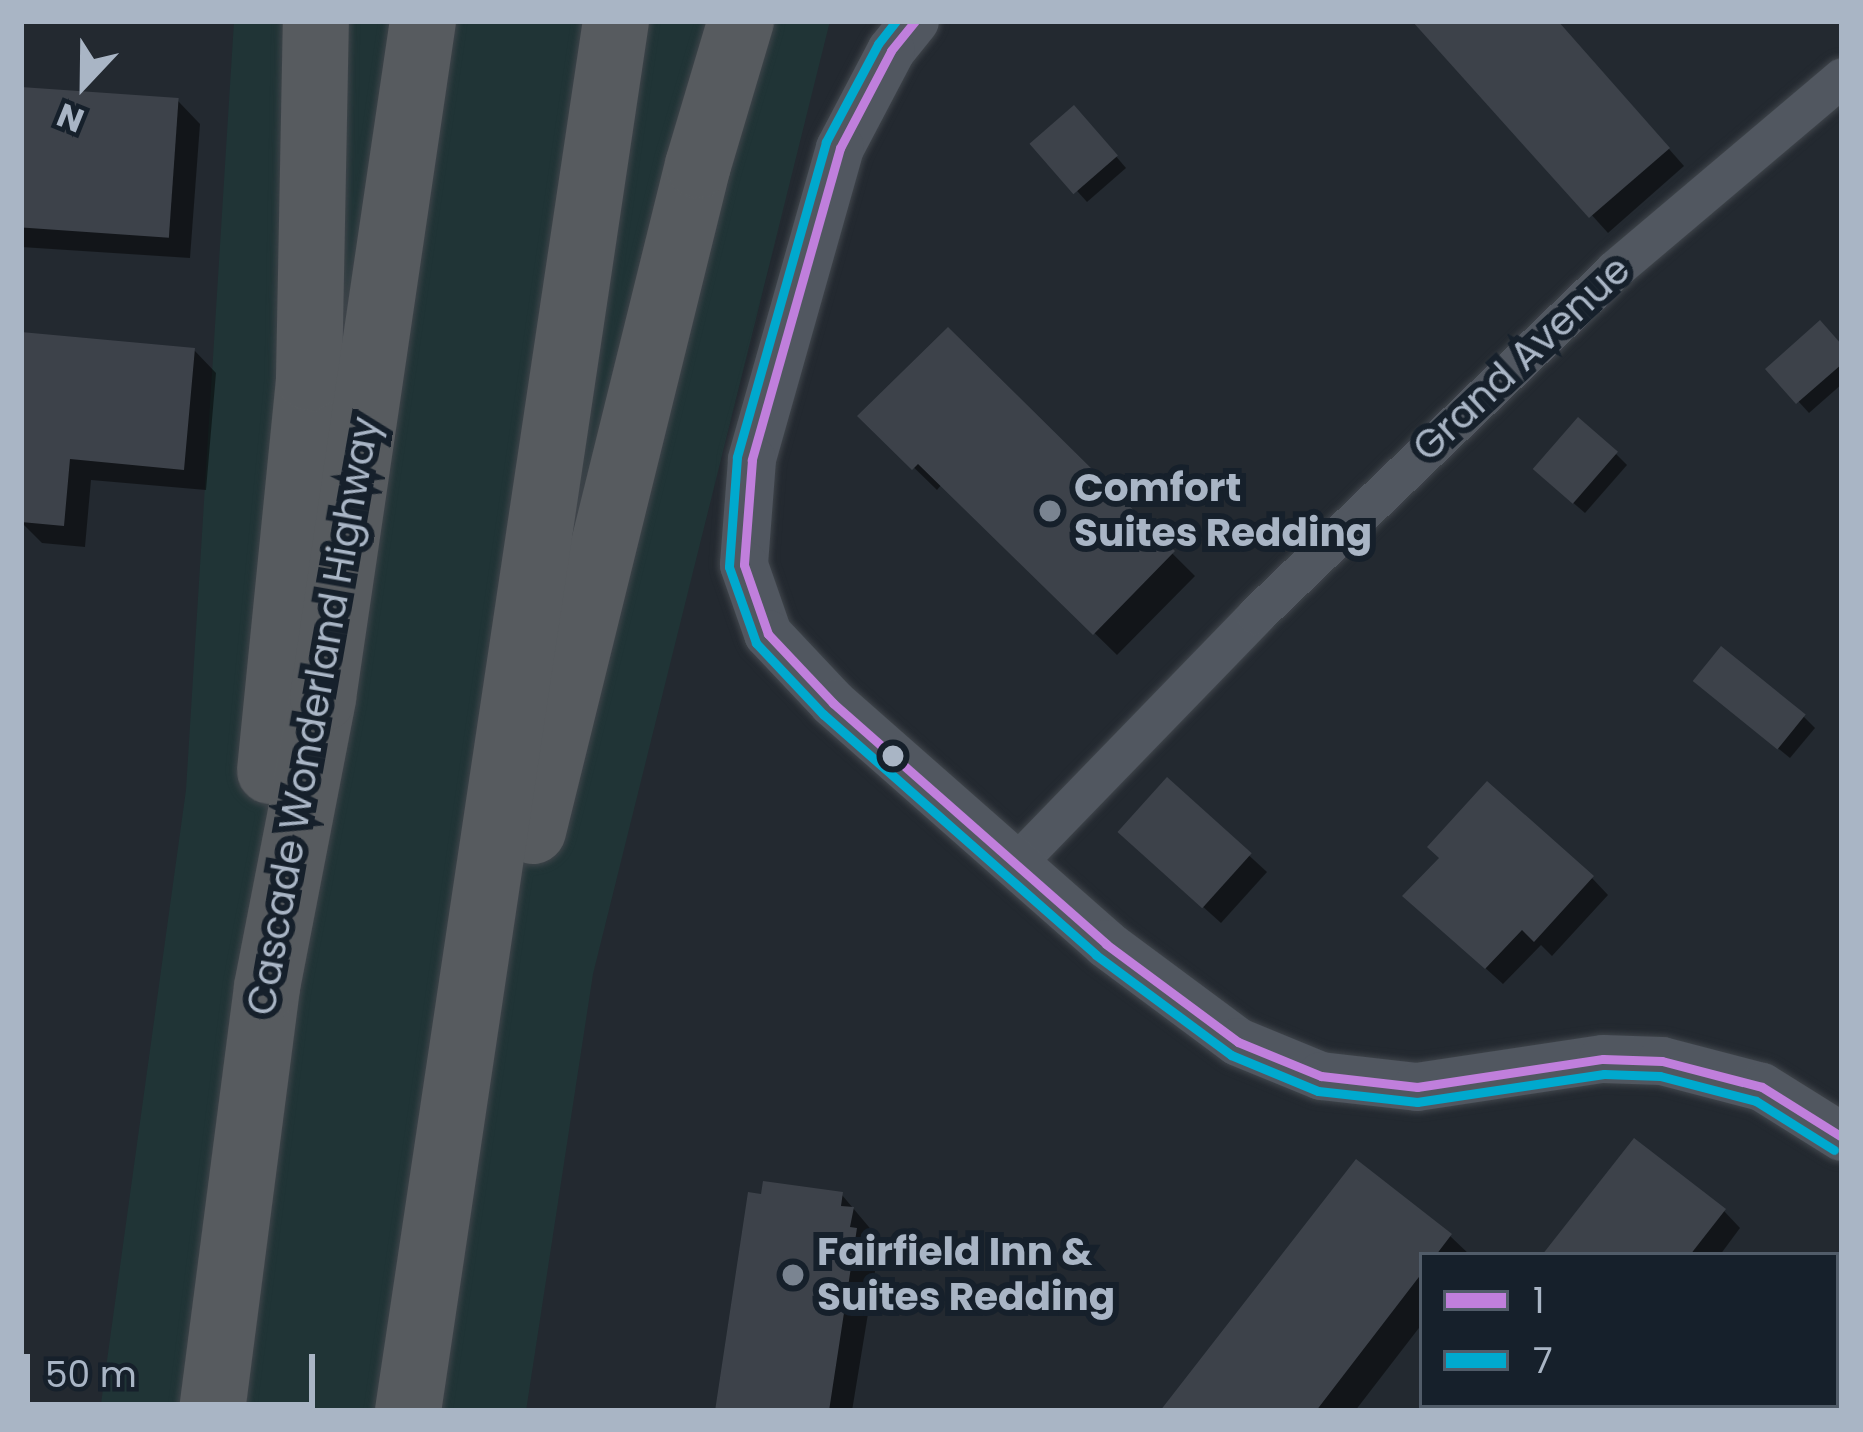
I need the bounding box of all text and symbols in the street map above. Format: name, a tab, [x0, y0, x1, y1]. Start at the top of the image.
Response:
north arrow	[24, 24, 144, 144]
text: N	[50, 91, 91, 144]
street label: Grand Avenue	[1404, 247, 1640, 471]
street label: Cascade Wonderland Highway	[238, 413, 390, 1019]
place label: Comfort Suites Redding	[1074, 466, 1372, 557]
marker: Comfort Suites Redding	[1037, 498, 1063, 524]
unlabelled marker	[882, 745, 904, 767]
place label: Fairfield Inn & Suites Redding	[817, 1230, 1115, 1321]
legend	[1419, 1252, 1839, 1408]
marker: Fairfield Inn & Suites Redding	[780, 1262, 806, 1288]
text: 1	[1533, 1275, 1545, 1326]
scale bar	[30, 1330, 321, 1404]
text: 7	[1533, 1335, 1553, 1386]
text: 50 m	[45, 1349, 137, 1400]

